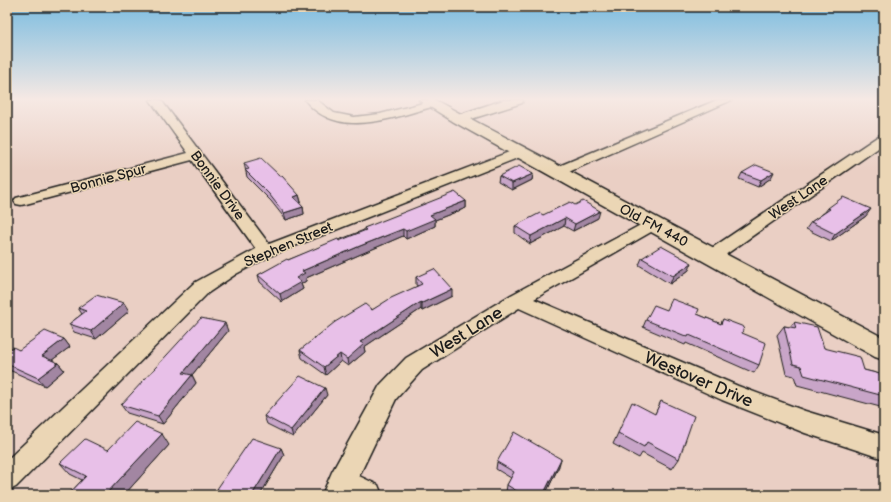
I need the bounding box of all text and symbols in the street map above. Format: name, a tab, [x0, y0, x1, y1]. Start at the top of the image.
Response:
street label: Bonnie Drive	[187, 147, 248, 223]
street label: Bonnie Spur	[68, 160, 149, 197]
street label: West Lane	[766, 172, 831, 223]
street label: Old FM 440	[617, 200, 691, 251]
street label: Stephen Street	[241, 218, 336, 271]
street label: West Lane	[427, 303, 506, 363]
street label: Westover Drive	[641, 348, 756, 412]

